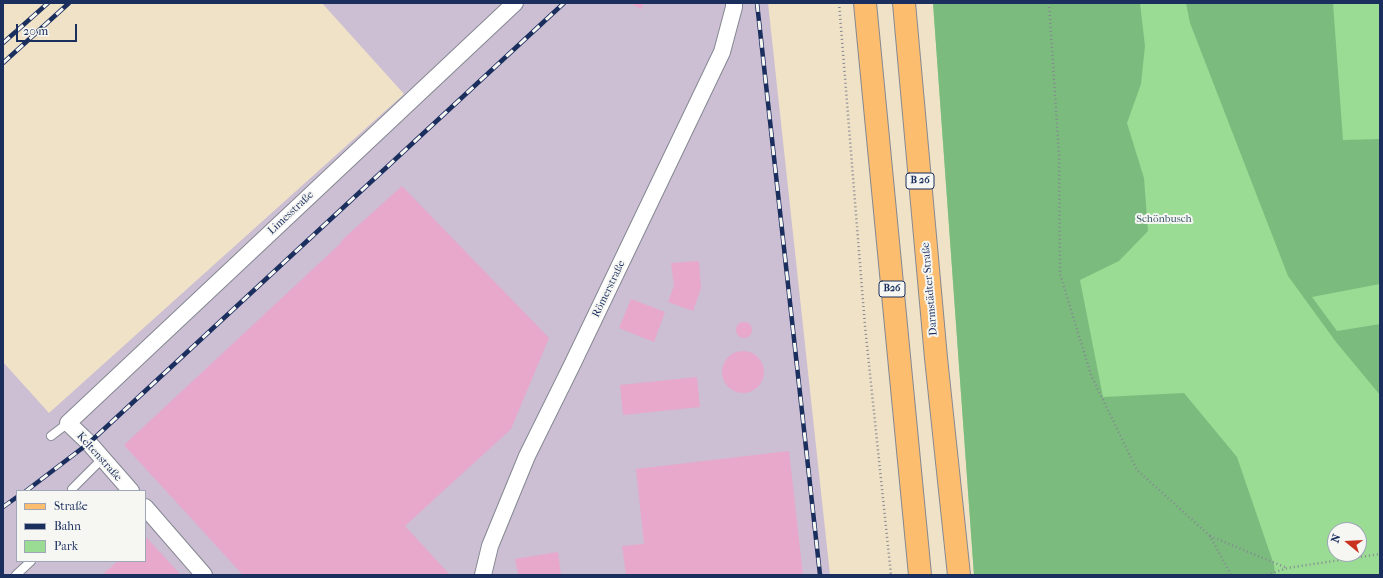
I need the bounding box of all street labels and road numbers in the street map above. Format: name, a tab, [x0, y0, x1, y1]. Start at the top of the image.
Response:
road number: B 26	[906, 173, 934, 189]
street label: Limesstraße	[265, 189, 317, 237]
street label: Darmstädter Straße	[919, 242, 941, 336]
street label: Römerstraße	[590, 258, 628, 320]
road number: B26	[879, 281, 905, 297]
street label: Keltenstraße	[74, 430, 124, 484]

